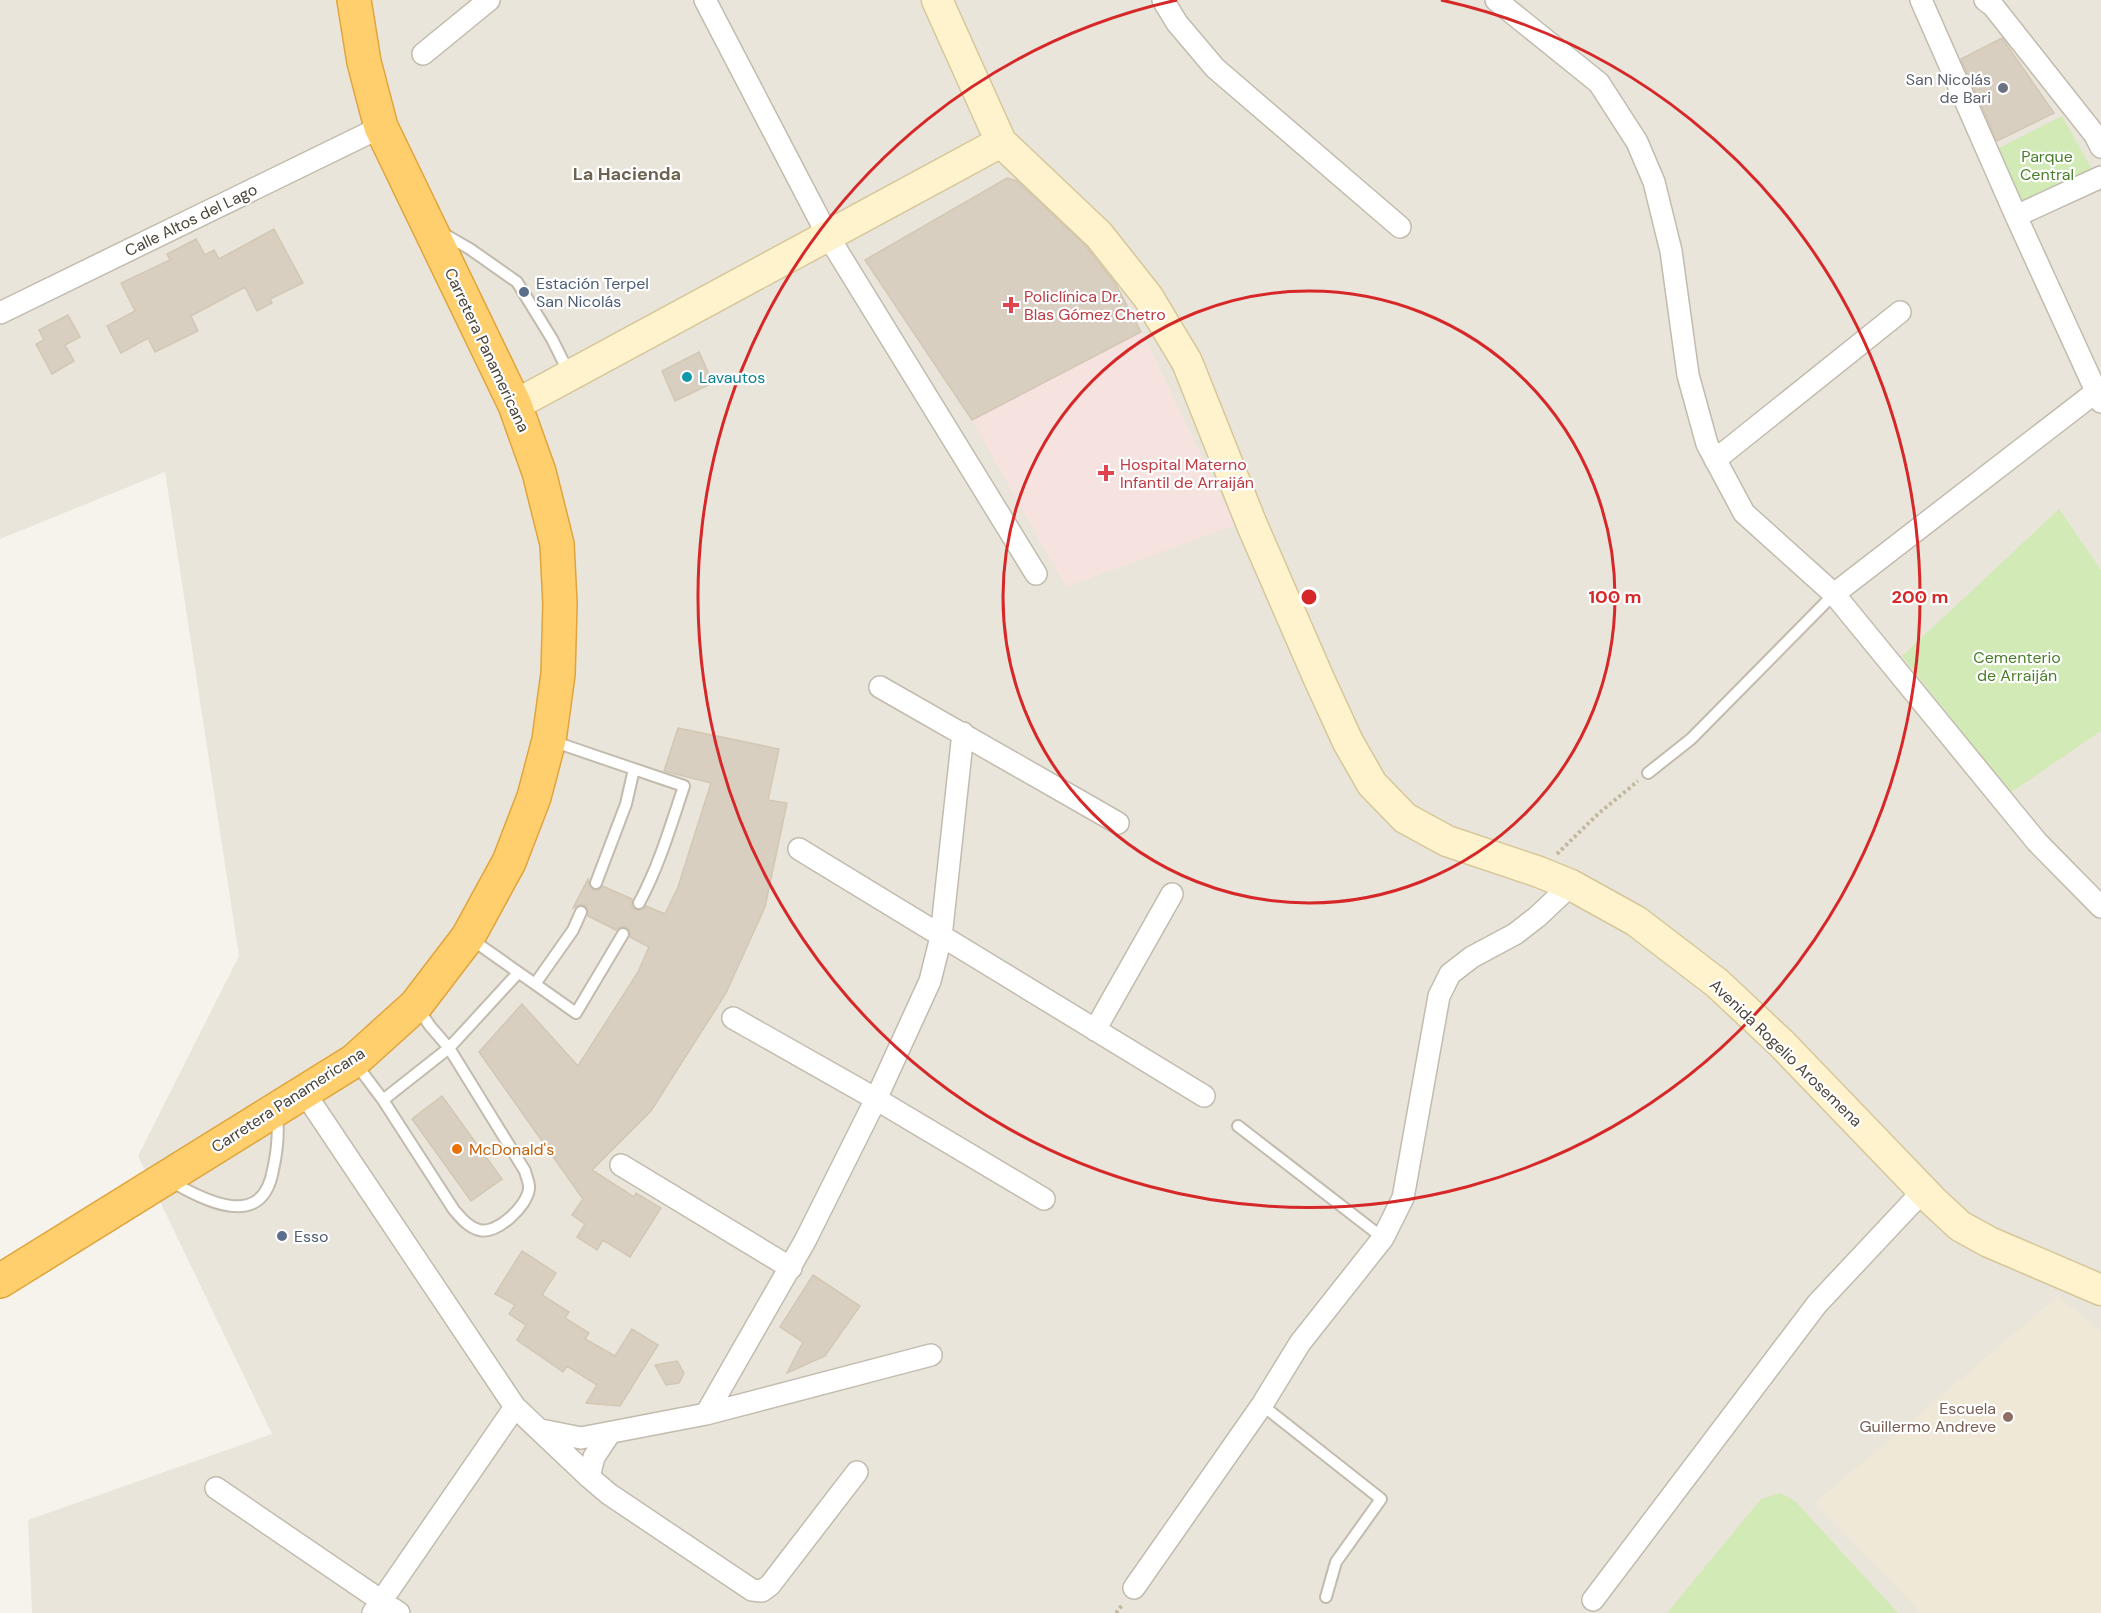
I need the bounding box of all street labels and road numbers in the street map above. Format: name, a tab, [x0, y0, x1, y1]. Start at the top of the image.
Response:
street label: Calle Altos del Lago	[121, 179, 261, 261]
street label: Carretera Panamericana	[440, 264, 534, 436]
street label: Avenida Rogelio Arosemena	[1705, 975, 1867, 1131]
street label: Carretera Panamericana	[207, 1042, 369, 1158]

